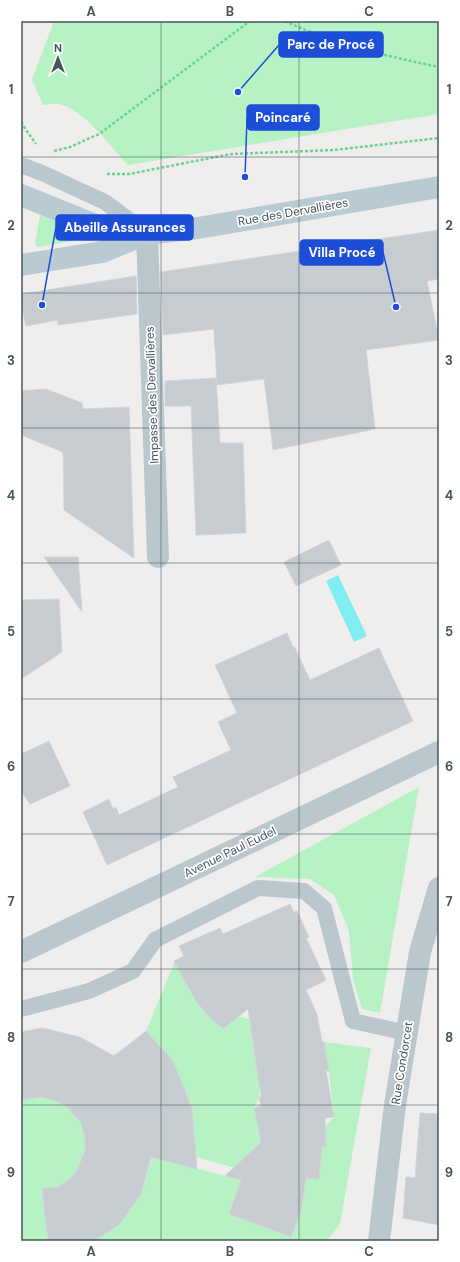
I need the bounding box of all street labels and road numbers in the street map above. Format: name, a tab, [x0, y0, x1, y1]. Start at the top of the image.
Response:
street label: Rue des Dervallières	[237, 194, 349, 230]
street label: Impasse des Dervallières	[142, 326, 162, 464]
street label: Avenue Paul Eudel	[181, 823, 279, 881]
street label: Rue Condorcet	[388, 1020, 416, 1106]

